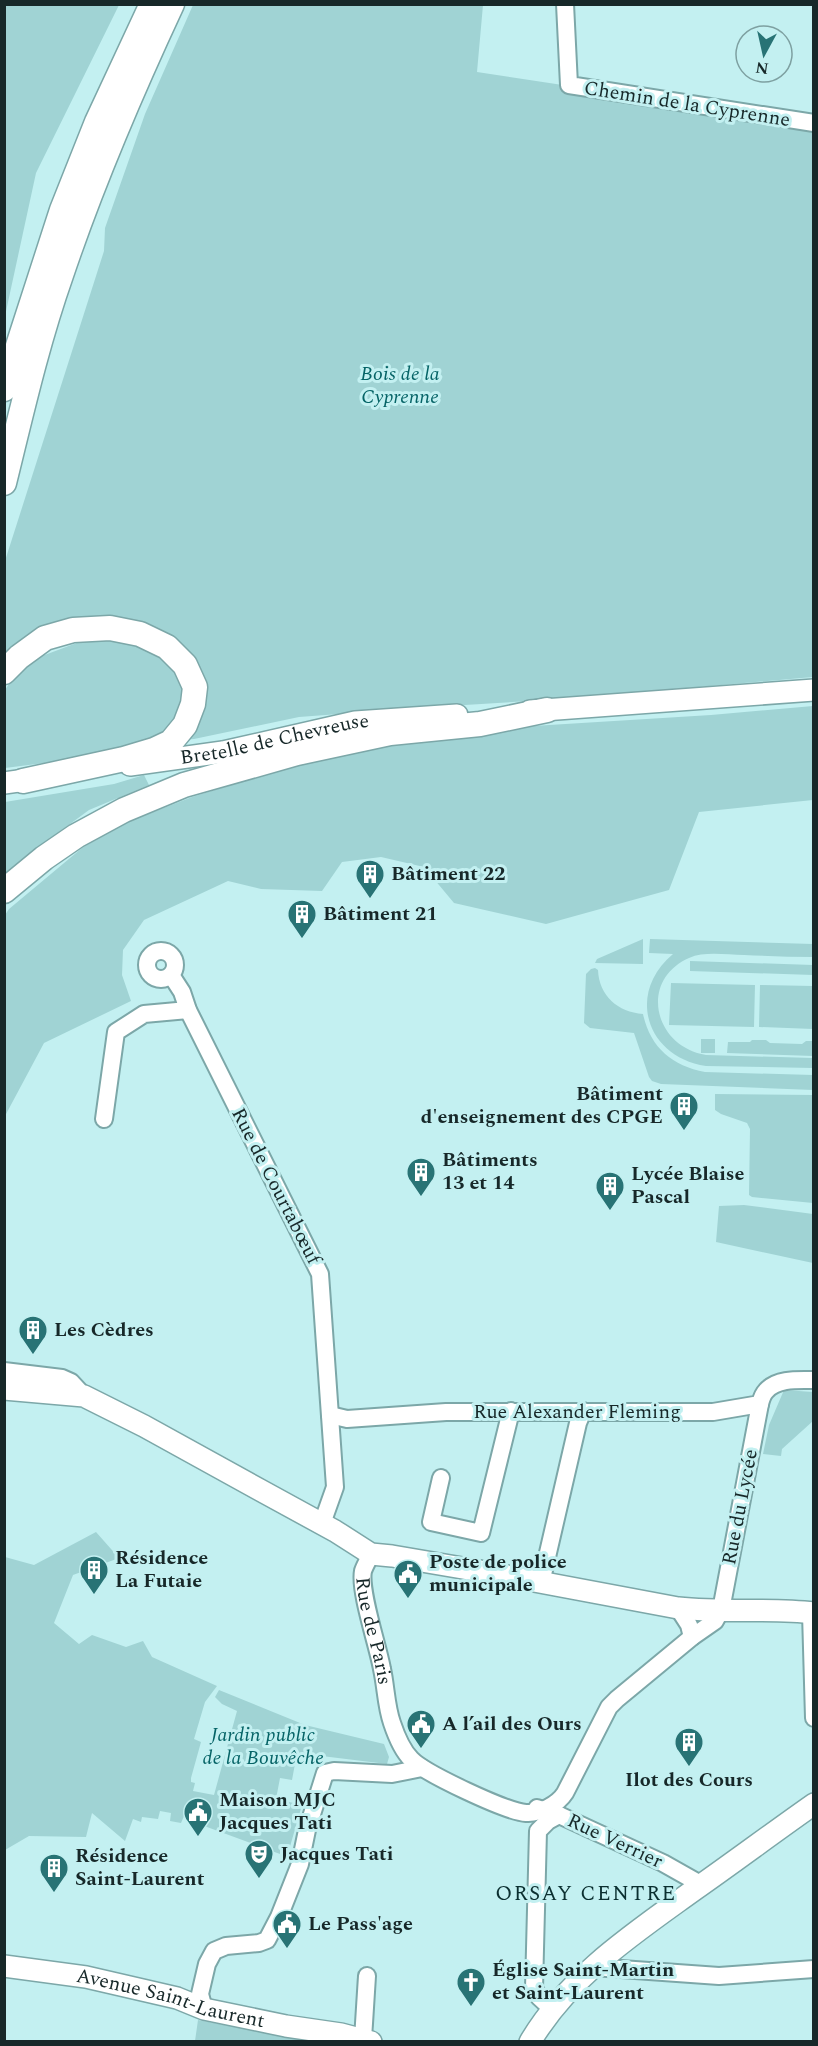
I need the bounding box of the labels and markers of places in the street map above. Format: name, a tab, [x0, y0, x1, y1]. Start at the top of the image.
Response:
building icon: Bâtiment 22	[354, 858, 386, 900]
place label: Bâtiment 22	[391, 859, 506, 889]
building icon: Bâtiment 21	[286, 898, 318, 940]
place label: Bâtiment 21	[323, 899, 438, 929]
place label: Bâtiment d'enseignement des CPGE	[421, 1079, 663, 1132]
building icon: Bâtiment d'enseignement des CPGE	[668, 1090, 700, 1132]
place label: Bâtiments 13 et 14	[442, 1145, 538, 1198]
building icon: Bâtiments 13 et 14	[405, 1156, 437, 1198]
place label: Lycée Blaise Pascal	[631, 1159, 745, 1212]
building icon: Lycée Blaise Pascal	[594, 1170, 626, 1212]
building icon: Les Cèdres	[17, 1314, 49, 1356]
place label: Les Cèdres	[54, 1315, 154, 1345]
place label: Résidence La Futaie	[115, 1543, 208, 1596]
place label: Poste de police municipale	[429, 1547, 567, 1600]
building icon: Résidence La Futaie	[78, 1554, 110, 1596]
public building icon: Poste de police municipale	[392, 1558, 424, 1600]
public building icon: A l’ail des Ours	[405, 1708, 437, 1750]
place label: A l’ail des Ours	[442, 1709, 582, 1739]
building icon: Ilot des Cours	[673, 1726, 705, 1768]
place label: Ilot des Cours	[625, 1765, 753, 1795]
place label: Maison MJC Jacques Tati	[219, 1785, 336, 1838]
public building icon: Maison MJC Jacques Tati	[182, 1796, 214, 1838]
theatre icon: Jacques Tati	[243, 1838, 275, 1880]
place label: Jacques Tati	[280, 1839, 393, 1869]
place label: Résidence Saint-Laurent	[75, 1841, 205, 1894]
building icon: Résidence Saint-Laurent	[38, 1852, 70, 1894]
public building icon: Le Pass'age	[271, 1908, 303, 1950]
place label: Le Pass'age	[308, 1909, 413, 1939]
place label: Église Saint-Martin et Saint-Laurent	[492, 1955, 674, 2008]
church icon: Église Saint-Martin et Saint-Laurent	[455, 1966, 487, 2008]

